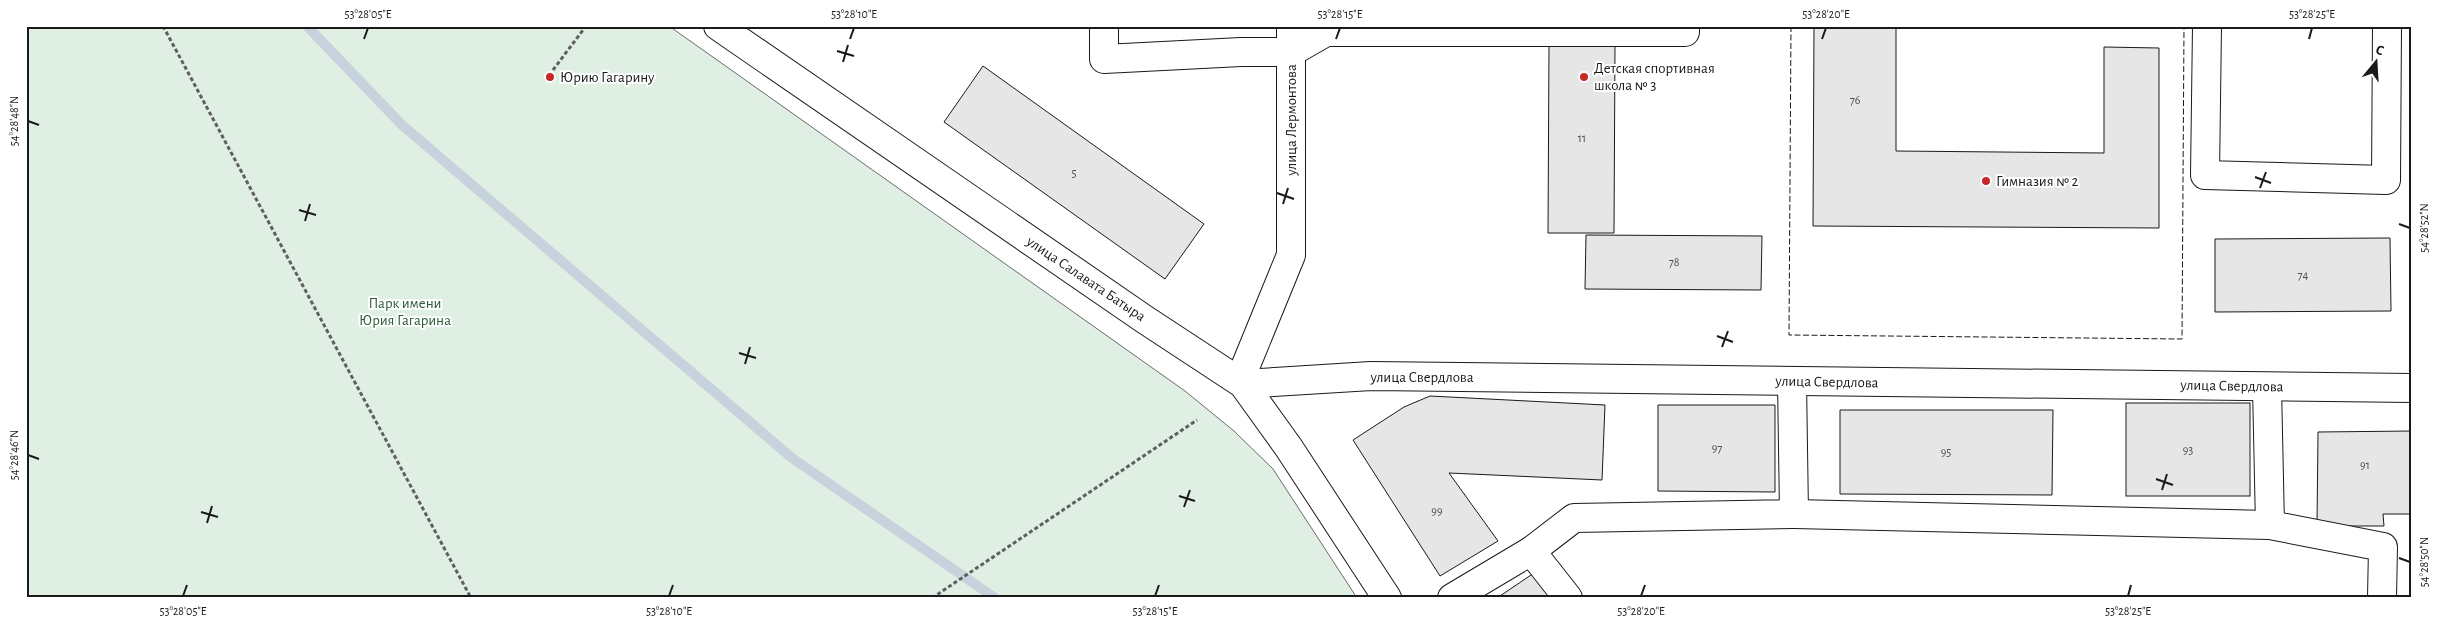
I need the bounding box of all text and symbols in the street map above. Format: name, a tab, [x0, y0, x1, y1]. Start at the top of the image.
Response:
text: 53°28'05"E	[344, 8, 392, 20]
text: 53°28'10"E	[831, 8, 877, 20]
text: 53°28'15"E	[1318, 8, 1363, 20]
text: 53°28'20"E	[1802, 8, 1850, 20]
text: 53°28'25"E	[2289, 8, 2335, 20]
north arrow	[2350, 38, 2400, 88]
text: С	[2374, 43, 2386, 59]
place label: Детская спортивная школа № 3	[1594, 61, 1715, 93]
street label: улица Лермонтова	[1284, 64, 1299, 177]
place label: Юрию Гагарину	[560, 70, 655, 85]
marker: Юрию Гагарину	[544, 71, 556, 83]
marker: Детская спортивная школа № 3	[1578, 71, 1590, 83]
house number: 76	[1850, 94, 1861, 106]
text: 54°28'48"N	[8, 96, 20, 146]
house number: 11	[1578, 132, 1586, 144]
house number: 5	[1071, 167, 1077, 179]
place label: Гимназия № 2	[1996, 174, 2079, 189]
marker: Гимназия № 2	[1980, 175, 1992, 187]
text: 54°28'52"N	[2418, 203, 2430, 253]
street label: улица Салавата Батыра	[1023, 233, 1148, 324]
house number: 78	[1669, 256, 1680, 268]
house number: 74	[2298, 269, 2309, 281]
park label: Парк имени Юрия Гагарина	[359, 296, 451, 328]
street label: улица Свердлова	[1369, 370, 1474, 385]
street label: улица Свердлова	[1774, 374, 1879, 390]
street label: улица Свердлова	[2179, 378, 2284, 394]
text: 54°28'46"N	[8, 430, 20, 480]
house number: 97	[1712, 442, 1722, 454]
house number: 93	[2183, 444, 2193, 456]
house number: 95	[1941, 446, 1951, 458]
house number: 91	[2360, 459, 2370, 471]
house number: 99	[1431, 505, 1443, 517]
text: 54°28'50"N	[2418, 537, 2430, 587]
text: 53°28'05"E	[159, 605, 207, 617]
text: 53°28'10"E	[646, 605, 692, 617]
text: 53°28'15"E	[1133, 605, 1178, 617]
text: 53°28'20"E	[1617, 605, 1665, 617]
text: 53°28'25"E	[2105, 605, 2151, 617]

